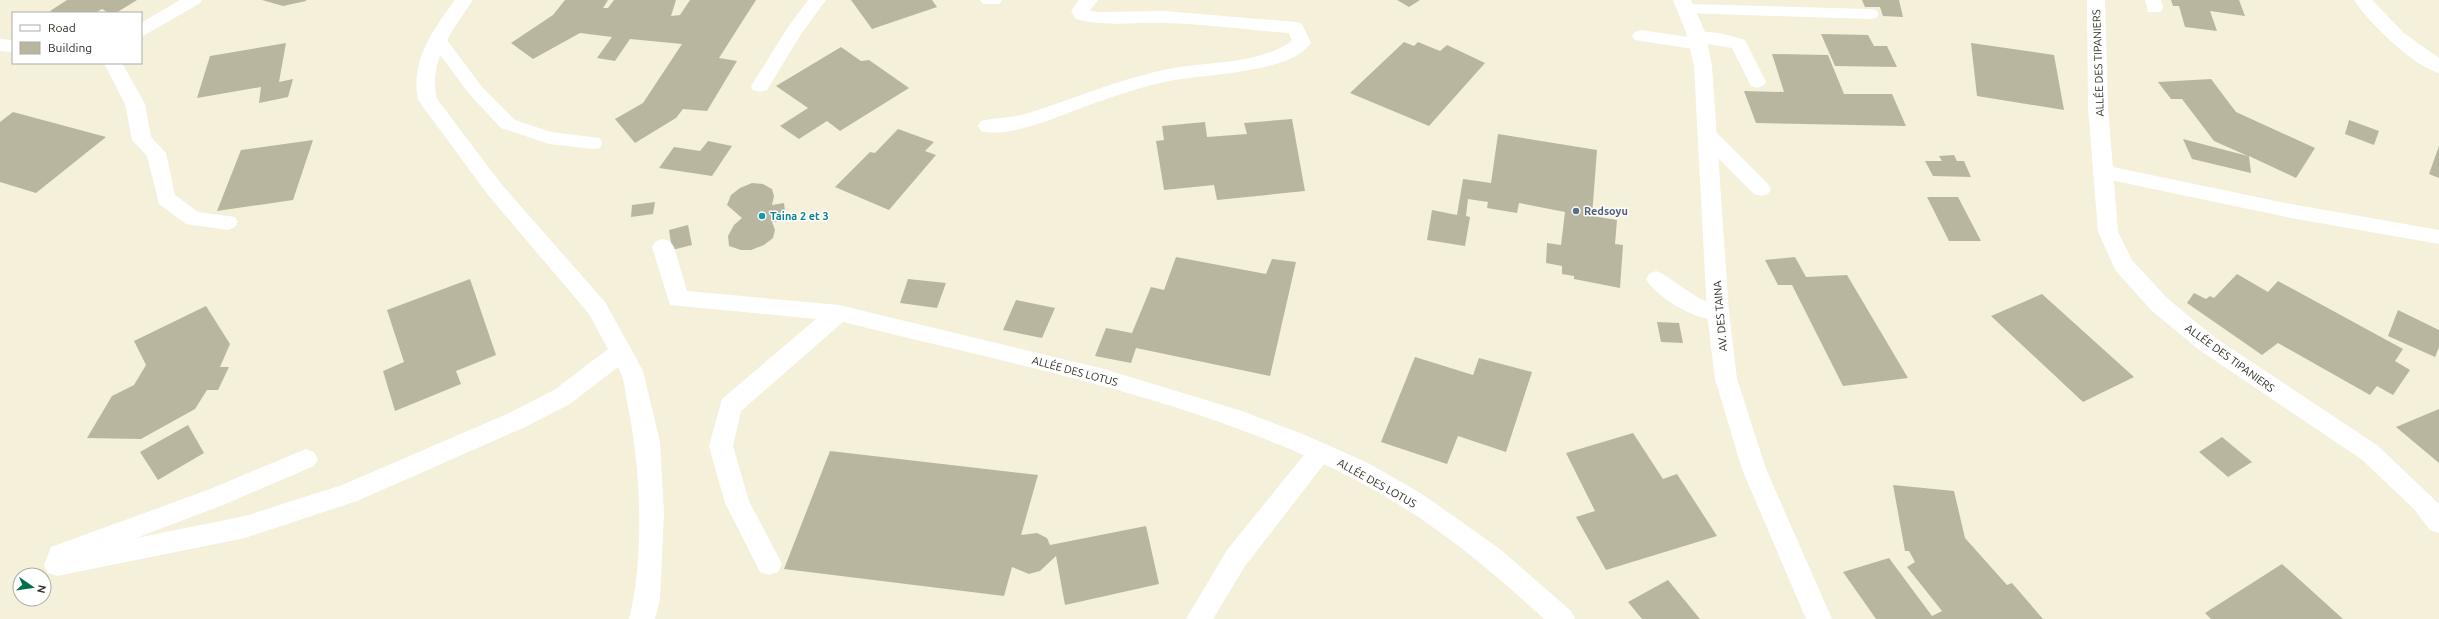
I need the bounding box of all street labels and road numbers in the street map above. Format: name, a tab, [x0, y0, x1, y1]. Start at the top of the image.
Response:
street label: ALLÉE DES TIPANIERS	[2089, 9, 2106, 117]
street label: AV. DES TAINA	[1711, 279, 1729, 352]
street label: ALLÉE DES TIPANIERS	[2183, 321, 2278, 394]
street label: ALLÉE DES LOTUS	[1031, 353, 1120, 388]
street label: ALLÉE DES LOTUS	[1335, 455, 1419, 510]

